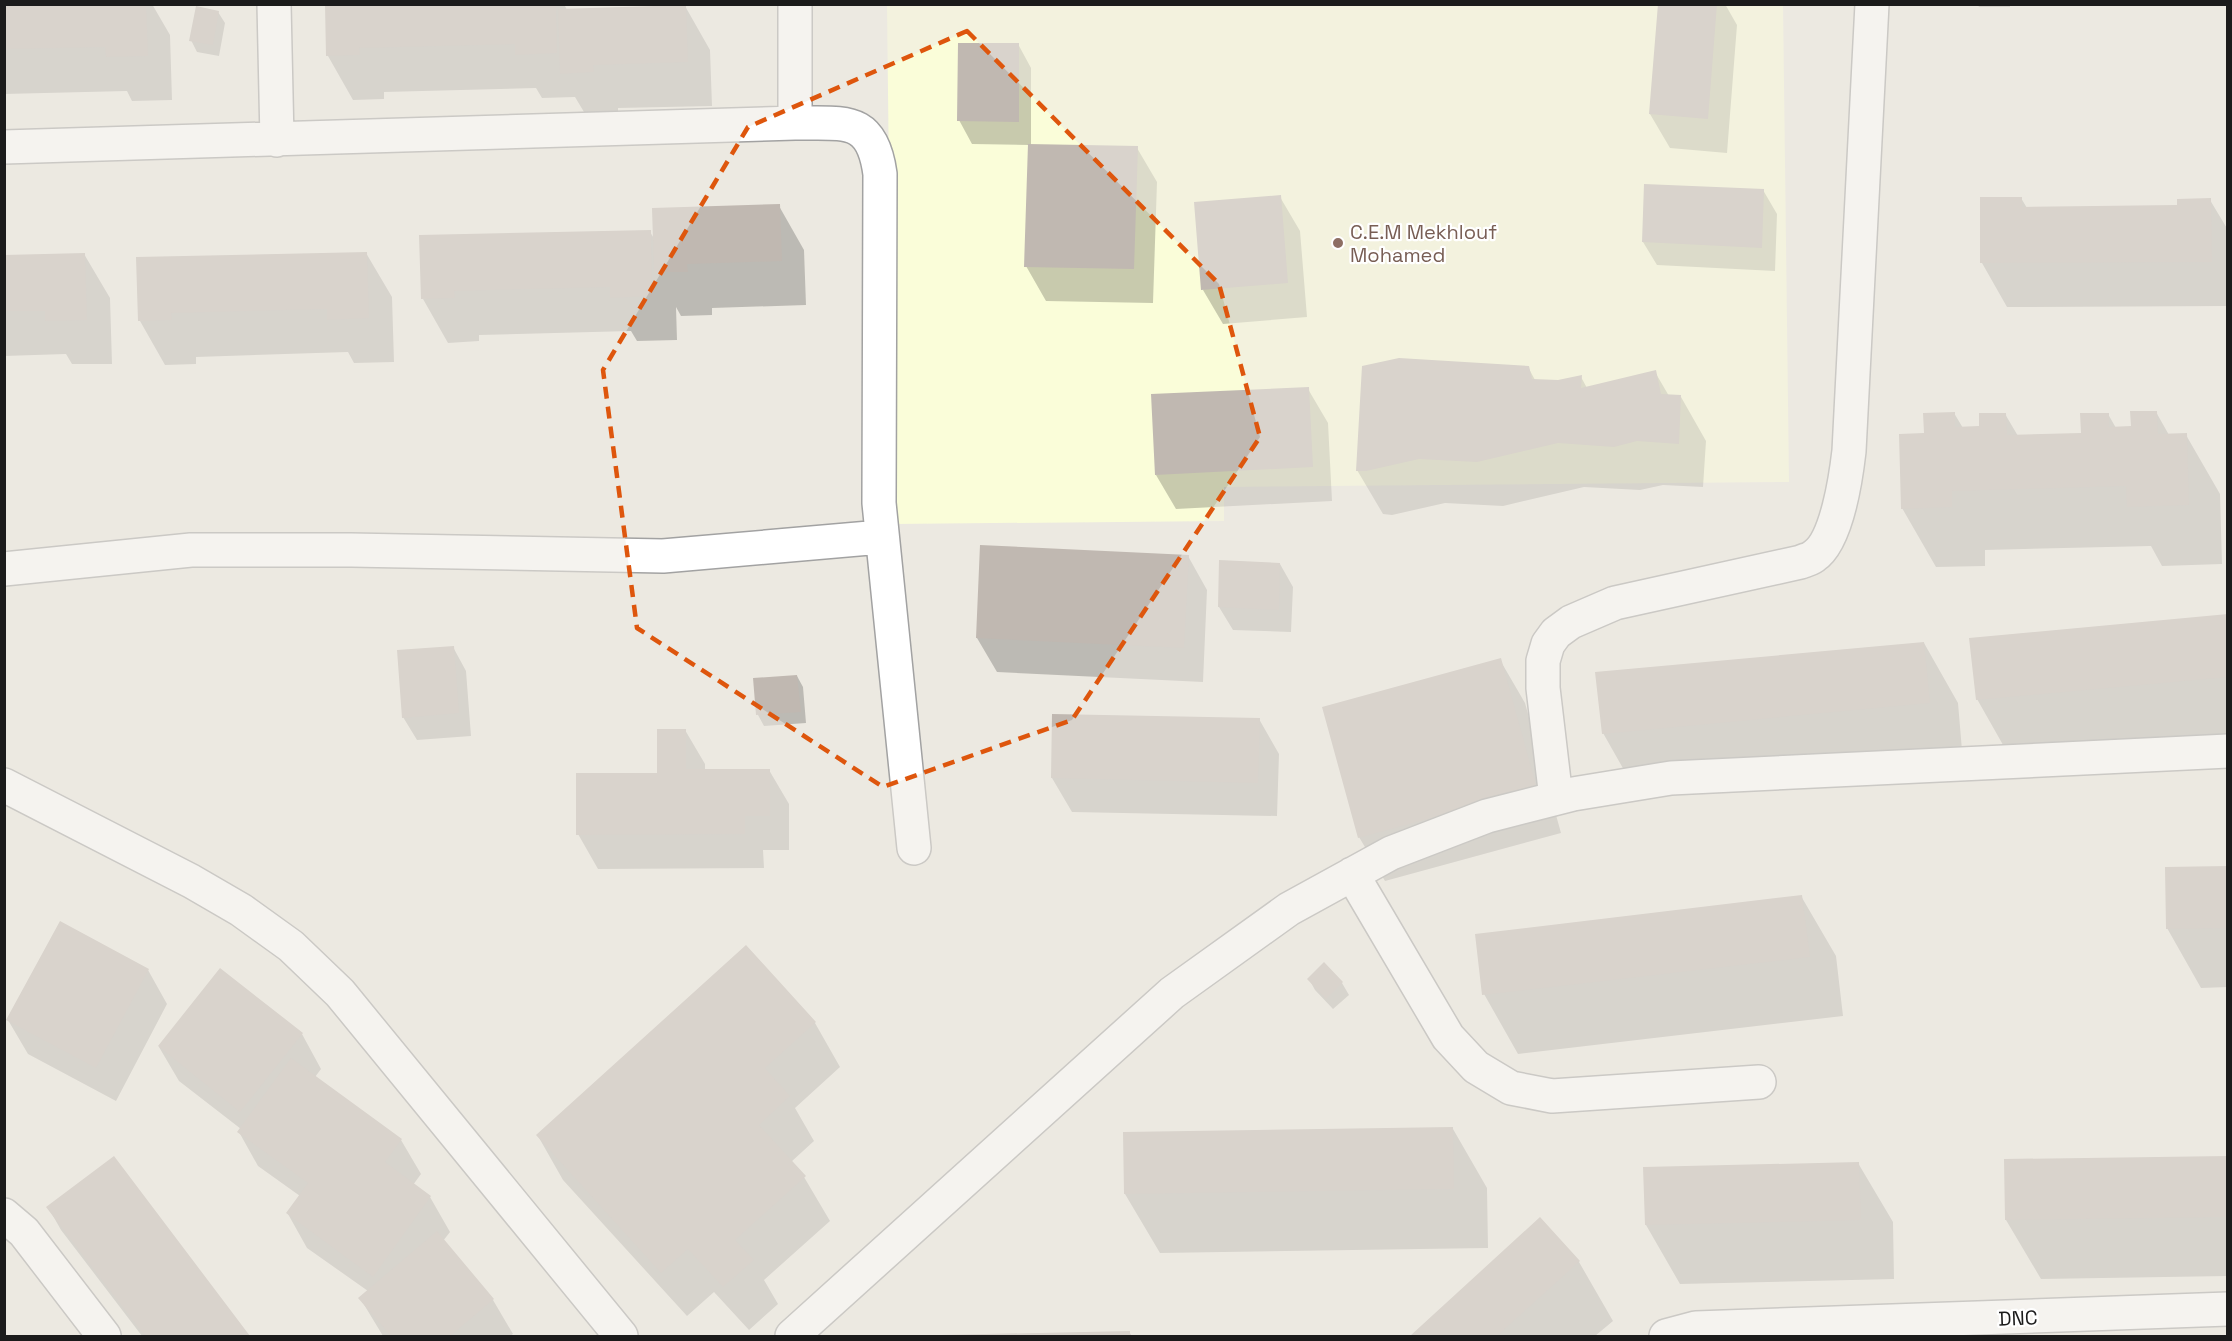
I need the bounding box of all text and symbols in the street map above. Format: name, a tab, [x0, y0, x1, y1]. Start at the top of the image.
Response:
place label: C.E.M Mekhlouf Mohamed	[1350, 219, 1497, 268]
marker: C.E.M Mekhlouf Mohamed	[1331, 236, 1345, 250]
street label: DNC	[1998, 1304, 2038, 1332]

